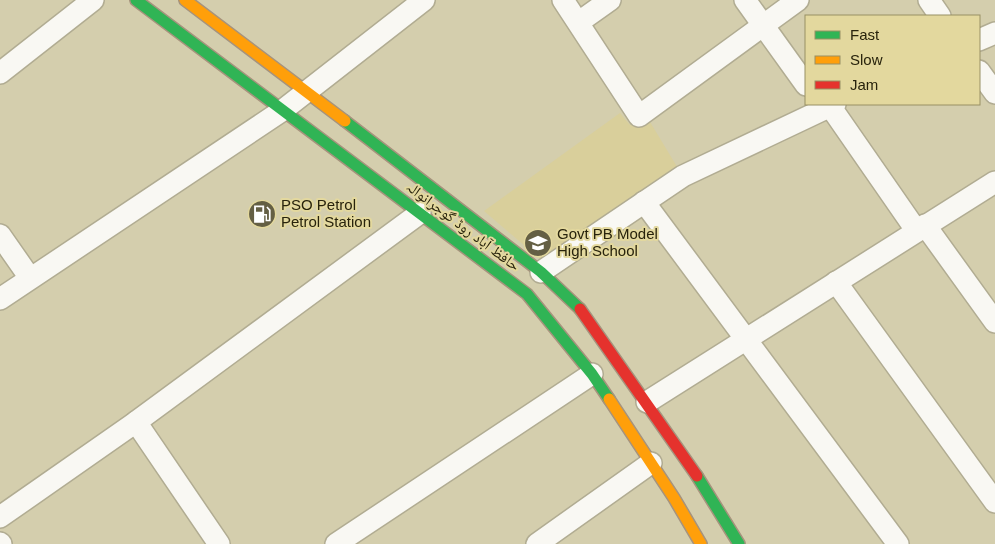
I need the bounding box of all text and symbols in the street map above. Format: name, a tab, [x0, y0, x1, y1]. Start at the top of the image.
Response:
legend	[805, 15, 980, 105]
text: Fast	[850, 26, 880, 43]
text: Slow	[850, 51, 883, 68]
text: Jam	[850, 76, 878, 93]
street label: حافظ آباد روڈ گوجرانوالہ	[403, 177, 524, 275]
place label: PSO Petrol Petrol Station	[281, 196, 371, 230]
fuel station icon: PSO Petrol Petrol Station	[247, 199, 277, 229]
place label: Govt PB Model High School	[557, 225, 658, 259]
school or university icon: Govt PB Model High School	[523, 228, 553, 258]

